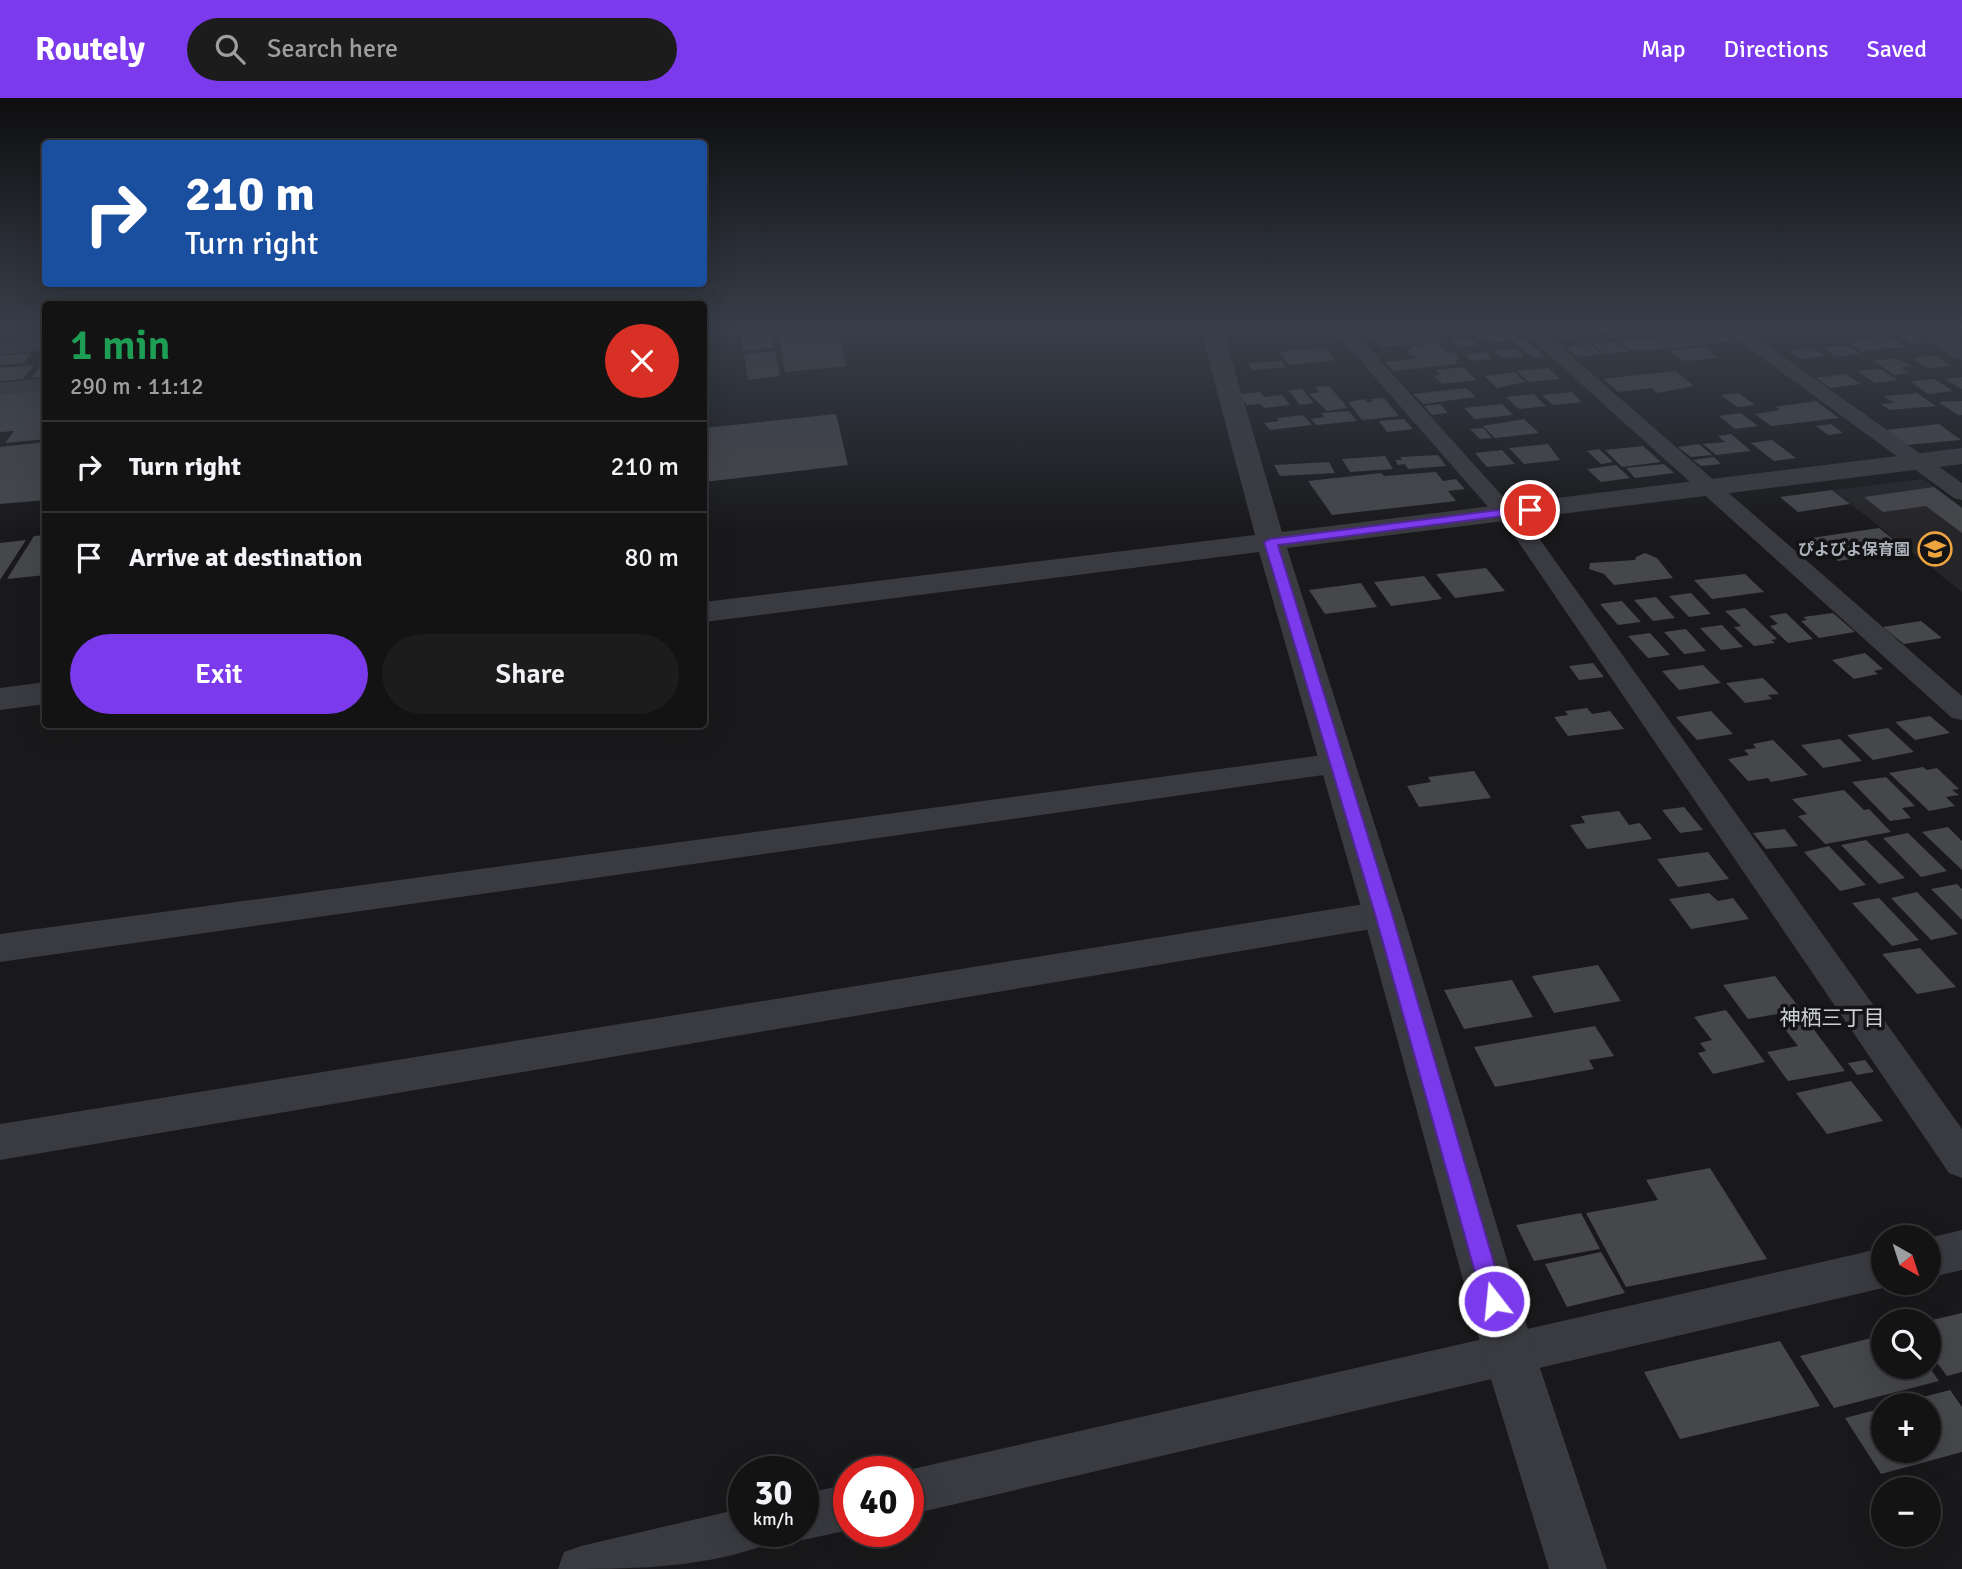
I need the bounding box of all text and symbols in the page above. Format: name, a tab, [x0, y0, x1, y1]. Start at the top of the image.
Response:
search box	[187, 18, 677, 81]
text: Routely	[35, 29, 145, 70]
icon: search	[211, 30, 249, 68]
text: Search here	[267, 33, 398, 65]
text: Map	[1641, 34, 1686, 64]
text: Directions	[1724, 34, 1829, 64]
text: Saved	[1867, 34, 1927, 64]
text: 210 m	[185, 164, 315, 224]
icon: right	[70, 168, 161, 259]
text: Turn right	[185, 224, 318, 263]
text: 1 min	[70, 320, 171, 371]
button: close	[605, 324, 679, 398]
text: 290 m · 11:12	[70, 372, 204, 401]
icon: right	[70, 448, 108, 486]
text: Turn right	[129, 451, 241, 483]
text: 210 m	[610, 451, 679, 483]
pin	[1500, 480, 1560, 540]
icon: arrive	[1511, 491, 1549, 529]
school or university icon: ぴよびよ保育園	[1916, 530, 1954, 568]
icon: arrive	[70, 539, 108, 577]
place label: ぴよびよ保育園	[1798, 540, 1910, 560]
text: Arrive at destination	[129, 542, 362, 574]
text: 80 m	[624, 542, 679, 574]
button: Exit	[70, 634, 368, 714]
button: Share	[382, 634, 679, 714]
district label: 神栖三丁目	[1780, 1005, 1885, 1031]
north arrow	[1871, 1225, 1941, 1295]
map controls	[1871, 1225, 1941, 1547]
position arrow	[1457, 1264, 1531, 1338]
button: search	[1871, 1309, 1941, 1379]
button: +	[1871, 1393, 1941, 1463]
speed limit sign: 40	[833, 1456, 924, 1547]
text: 30	[755, 1471, 792, 1514]
button: −	[1871, 1477, 1941, 1547]
text: km/h	[753, 1508, 794, 1530]

